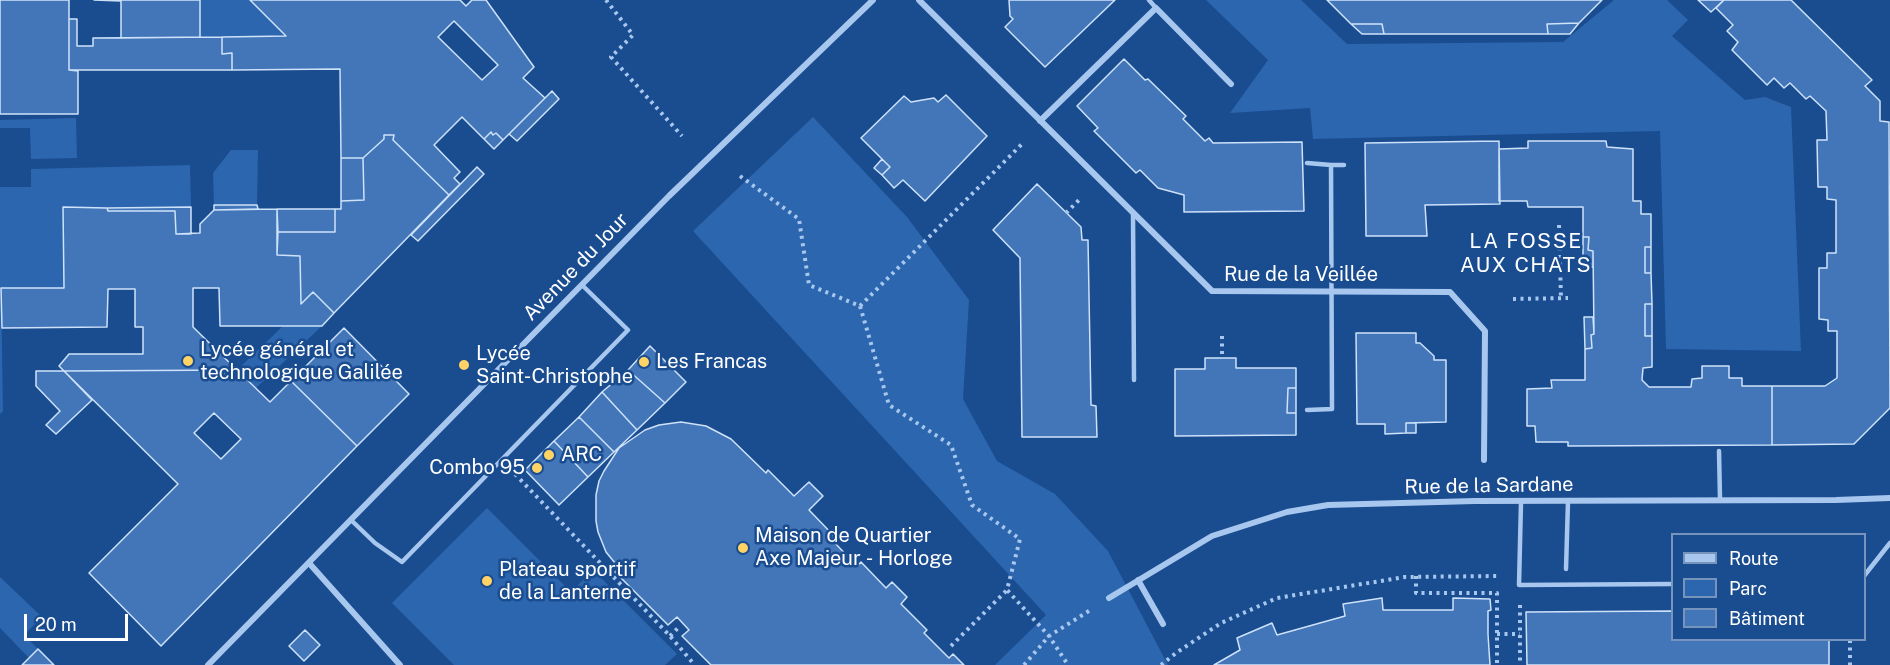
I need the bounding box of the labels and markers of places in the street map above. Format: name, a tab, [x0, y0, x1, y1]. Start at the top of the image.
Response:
place label: Lycée général et technologique Galilée	[200, 338, 403, 385]
place label: Lycée Saint-Christophe	[476, 342, 633, 389]
place label: Les Francas	[656, 350, 767, 374]
marker: Lycée général et technologique Galilée	[181, 354, 195, 368]
marker: Les Francas	[637, 355, 651, 369]
marker: Lycée Saint-Christophe	[457, 358, 471, 372]
place label: ARC	[561, 443, 602, 467]
marker: ARC	[542, 448, 556, 462]
place label: Combo 95	[429, 456, 525, 480]
marker: Combo 95	[530, 461, 544, 475]
place label: Maison de Quartier Axe Majeur - Horloge	[755, 524, 953, 571]
marker: Maison de Quartier Axe Majeur - Horloge	[736, 541, 750, 555]
place label: Plateau sportif de la Lanterne	[499, 558, 636, 605]
marker: Plateau sportif de la Lanterne	[480, 574, 494, 588]

